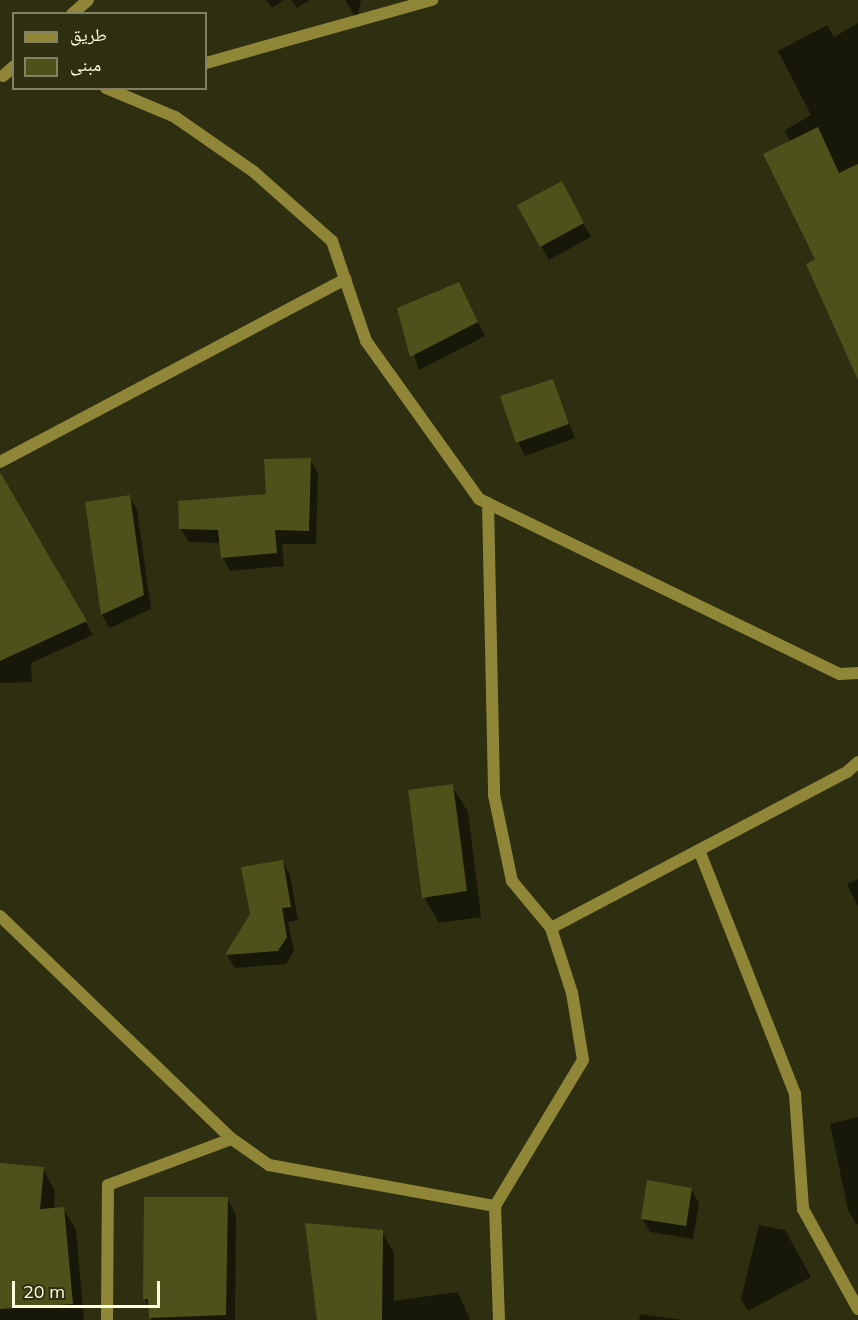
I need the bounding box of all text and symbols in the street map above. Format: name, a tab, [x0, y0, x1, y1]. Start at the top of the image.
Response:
legend	[12, 12, 207, 90]
text: طريق	[70, 23, 107, 46]
text: مبنى	[70, 53, 101, 76]
scale bar	[15, 1269, 164, 1307]
text: 20 m	[23, 1280, 65, 1303]

